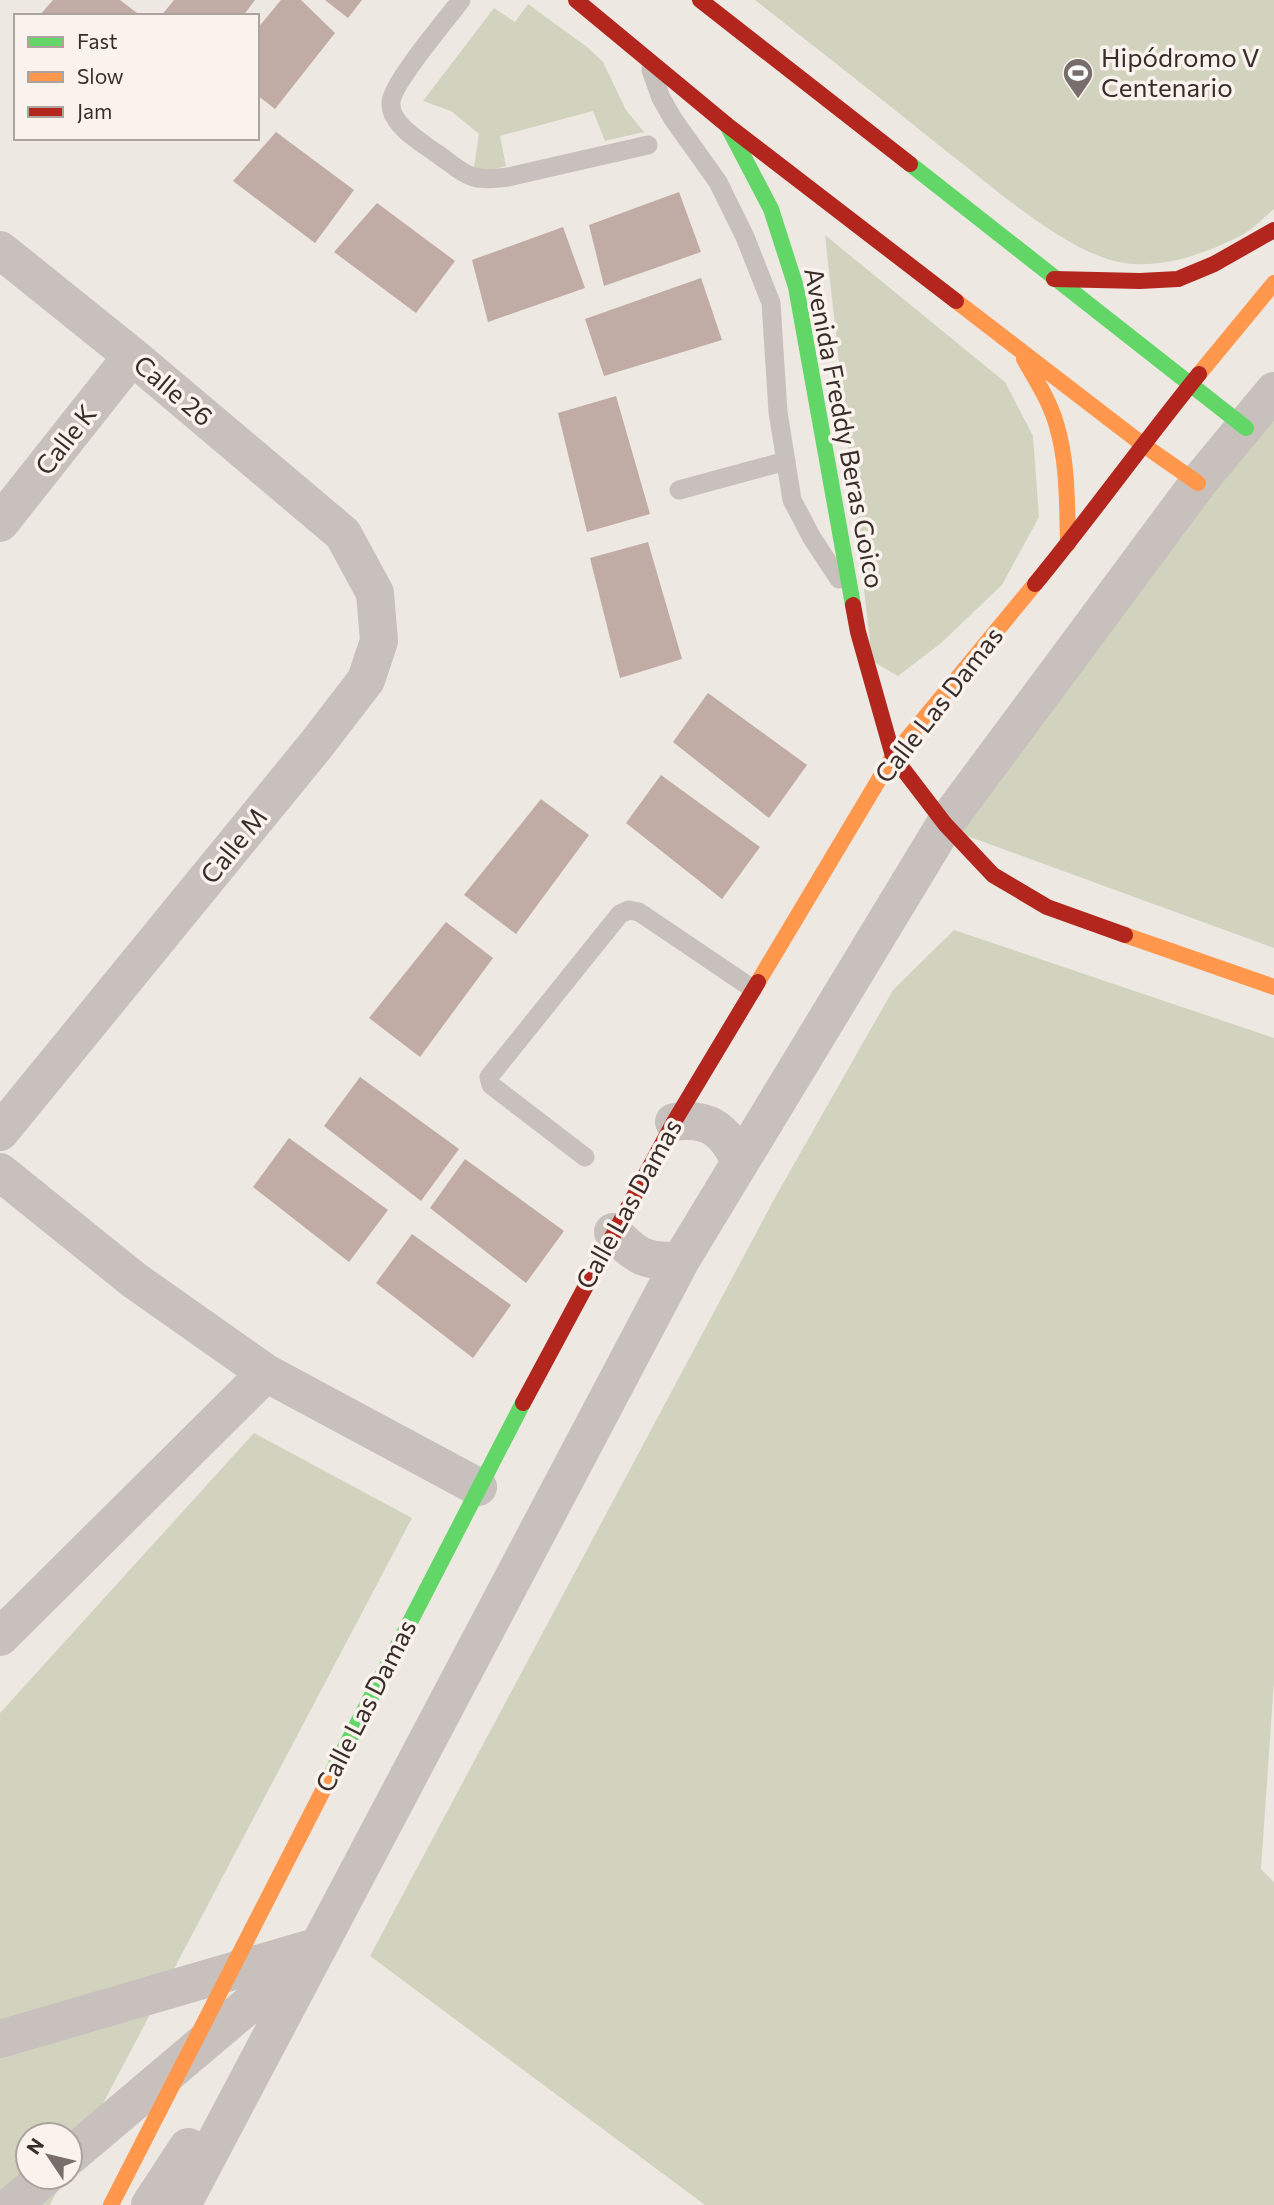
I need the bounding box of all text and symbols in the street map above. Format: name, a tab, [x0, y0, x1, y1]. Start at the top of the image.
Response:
legend	[14, 14, 259, 140]
text: Fast	[77, 28, 118, 53]
place label: Hipódromo V Centenario	[1101, 41, 1260, 102]
sports icon: Hipódromo V Centenario	[1061, 56, 1095, 100]
text: Slow	[77, 63, 124, 88]
text: Jam	[77, 98, 112, 123]
street label: Avenida Freddy Beras Goico	[799, 265, 892, 591]
street label: Calle 26	[128, 348, 220, 432]
street label: Calle K	[28, 398, 102, 480]
street label: Calle Las Damas	[867, 620, 1008, 788]
street label: Calle M	[193, 801, 273, 889]
street label: Calle Las Damas	[568, 1113, 687, 1294]
street label: Calle Las Damas	[308, 1614, 421, 1797]
north arrow	[14, 2121, 84, 2191]
text: N	[21, 2134, 48, 2158]

